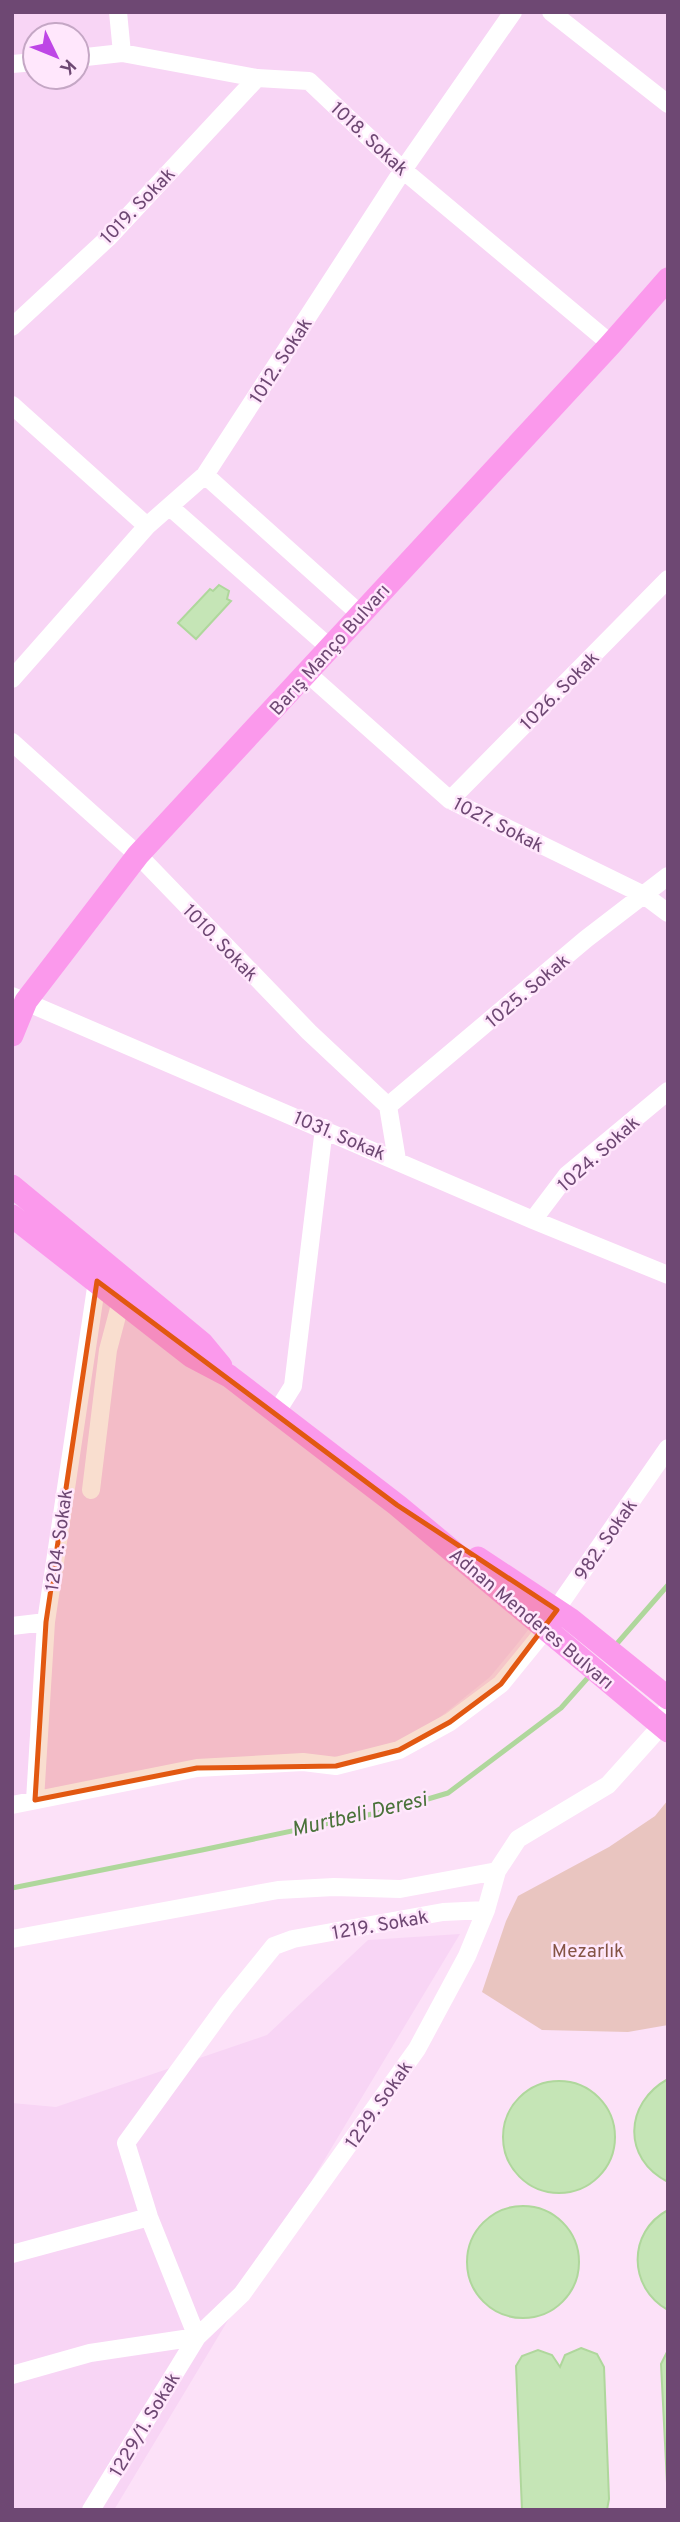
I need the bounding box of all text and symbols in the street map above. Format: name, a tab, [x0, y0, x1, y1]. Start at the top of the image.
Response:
north arrow	[21, 21, 91, 91]
text: K	[54, 53, 80, 79]
street label: 1018. Sokak	[325, 97, 413, 182]
street label: 1019. Sokak	[96, 163, 181, 250]
street label: 1012. Sokak	[245, 313, 318, 409]
street label: Barış Manço Bulvarı	[265, 580, 396, 721]
street label: 1026. Sokak	[516, 647, 605, 736]
street label: 1027. Sokak	[449, 793, 548, 859]
street label: 1010. Sokak	[177, 900, 262, 987]
street label: 1025. Sokak	[481, 949, 575, 1034]
street label: 1031. Sokak	[290, 1107, 389, 1167]
street label: 1024. Sokak	[553, 1111, 645, 1198]
street label: 1204. Sokak	[41, 1488, 79, 1593]
street label: 982. Sokak	[570, 1495, 644, 1586]
street label: Adnan Menderes Bulvarı	[443, 1544, 618, 1695]
water label: Murtbeli Deresi	[289, 1786, 431, 1844]
street label: 1219. Sokak	[330, 1906, 430, 1946]
park label: Mezarlık	[552, 1940, 624, 1964]
street label: 1229. Sokak	[341, 2057, 419, 2154]
street label: 1229/1. Sokak	[105, 2368, 186, 2482]

